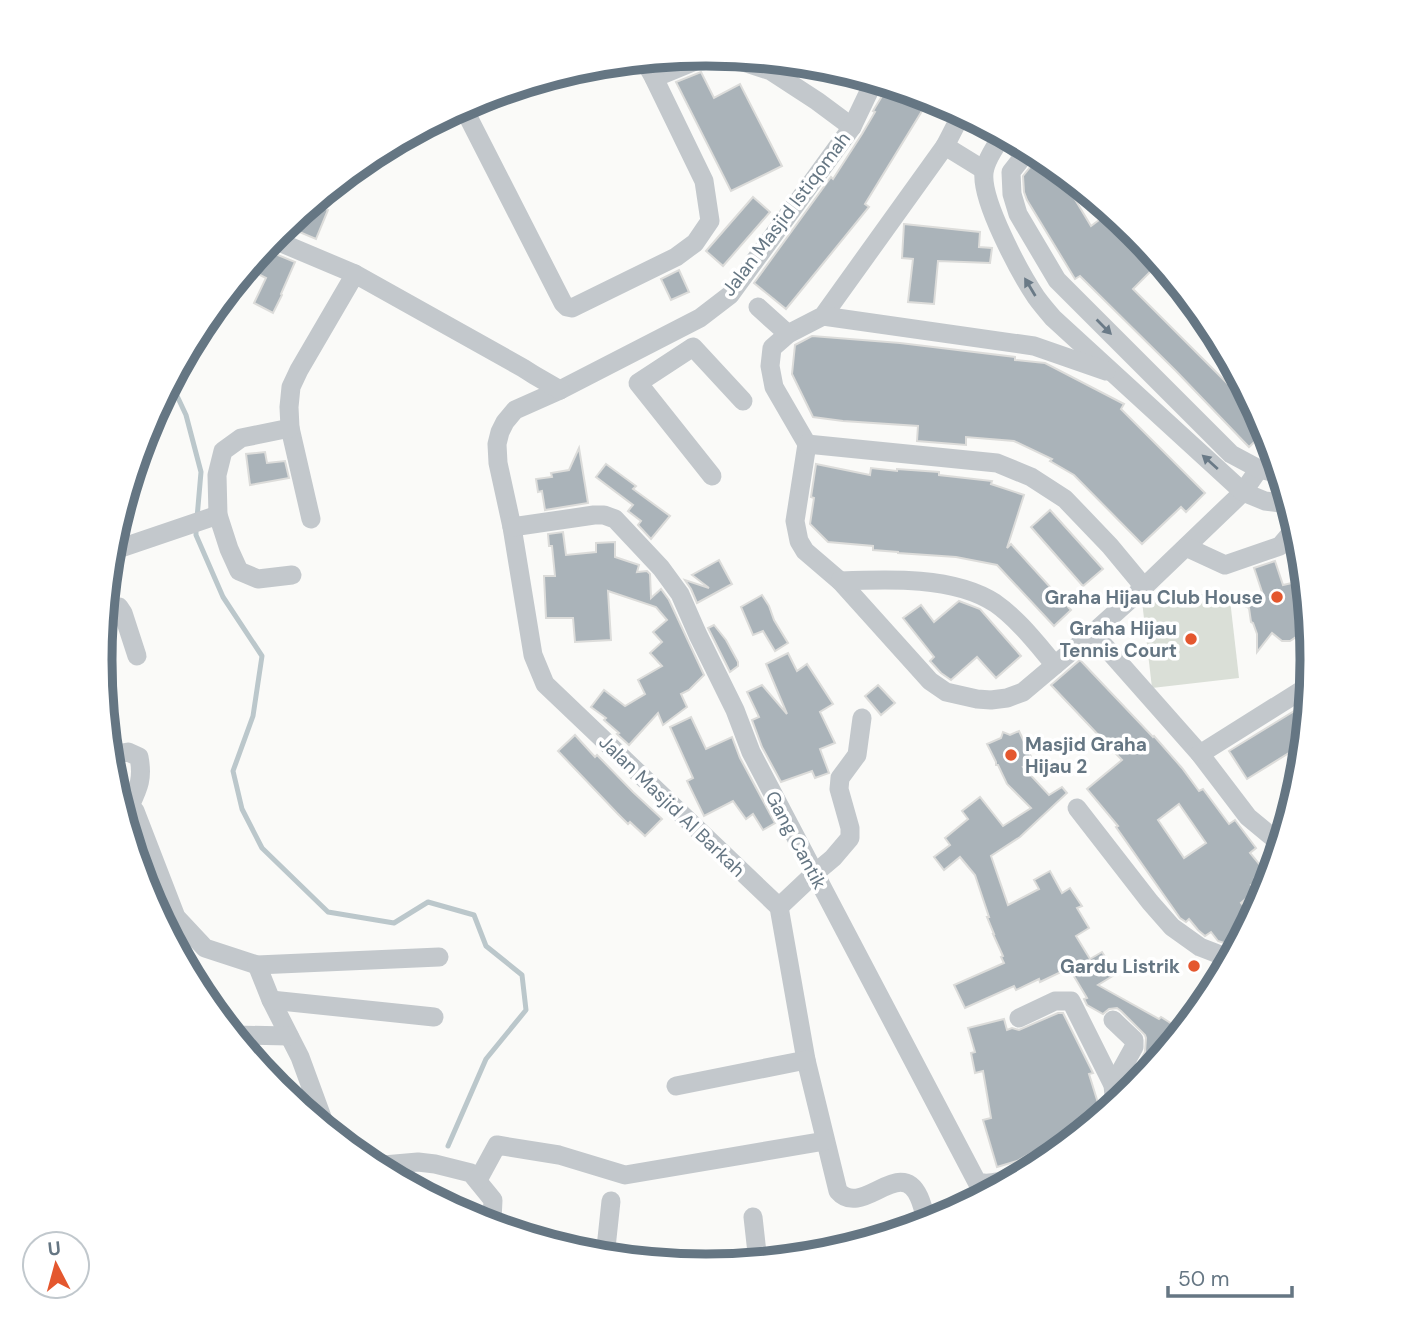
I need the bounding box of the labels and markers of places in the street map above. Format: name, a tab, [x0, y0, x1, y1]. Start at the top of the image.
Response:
place label: Graha Hijau Club House	[1045, 585, 1263, 610]
marker: Graha Hijau Club House	[1269, 589, 1285, 605]
place label: Graha Hijau Tennis Court	[1059, 616, 1177, 663]
marker: Graha Hijau Tennis Court	[1183, 631, 1199, 647]
place label: Masjid Graha Hijau 2	[1025, 732, 1147, 779]
marker: Masjid Graha Hijau 2	[1003, 747, 1019, 763]
place label: Gardu Listrik	[1060, 954, 1180, 979]
marker: Gardu Listrik	[1186, 958, 1202, 974]

